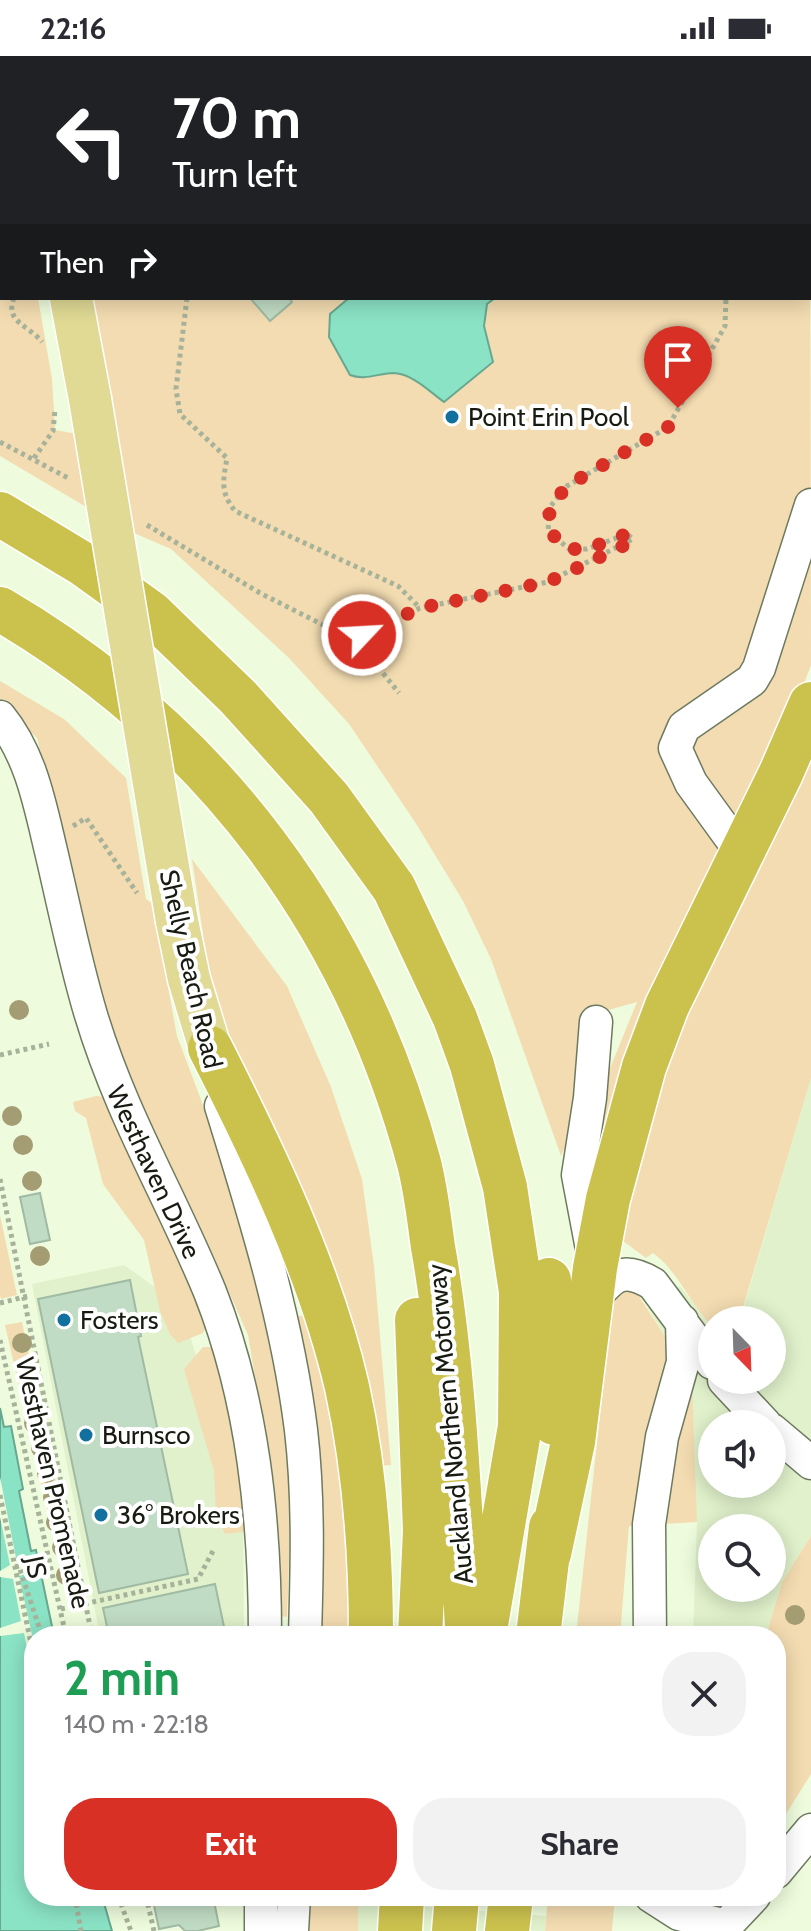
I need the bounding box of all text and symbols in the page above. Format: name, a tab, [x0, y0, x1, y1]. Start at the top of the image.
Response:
text: 22:16	[40, 10, 106, 47]
text: 70 m	[172, 84, 301, 152]
icon: left	[40, 88, 144, 192]
text: Turn left	[172, 152, 297, 196]
icon: right	[120, 240, 164, 284]
text: Then	[40, 244, 104, 281]
pin	[644, 326, 712, 408]
icon: arrive	[656, 338, 700, 382]
place label: Point Erin Pool	[468, 401, 629, 433]
marker: Point Erin Pool	[443, 408, 461, 426]
position arrow	[320, 593, 404, 677]
street label: Shelly Beach Road	[153, 867, 229, 1071]
street label: Westhaven Drive	[100, 1080, 208, 1264]
street label: Auckland Northern Motorway	[420, 1263, 480, 1585]
place label: Fosters	[80, 1304, 159, 1336]
north arrow	[698, 1306, 786, 1394]
map controls	[698, 1306, 786, 1602]
marker: Fosters	[55, 1311, 73, 1329]
street label: Westhaven Promenade	[9, 1354, 97, 1612]
button: sound	[698, 1410, 786, 1498]
place label: Burnsco	[102, 1419, 190, 1451]
marker: Burnsco	[77, 1426, 95, 1444]
place label: 36° Brokers	[117, 1499, 240, 1531]
marker: 36° Brokers	[92, 1506, 110, 1524]
button: search	[698, 1514, 786, 1602]
street label: JS	[18, 1552, 54, 1581]
text: 2 min	[64, 1649, 180, 1707]
button: close	[662, 1652, 746, 1736]
text: 140 m · 22:18	[64, 1708, 209, 1740]
button: Exit	[64, 1798, 397, 1890]
button: Share	[413, 1798, 746, 1890]

